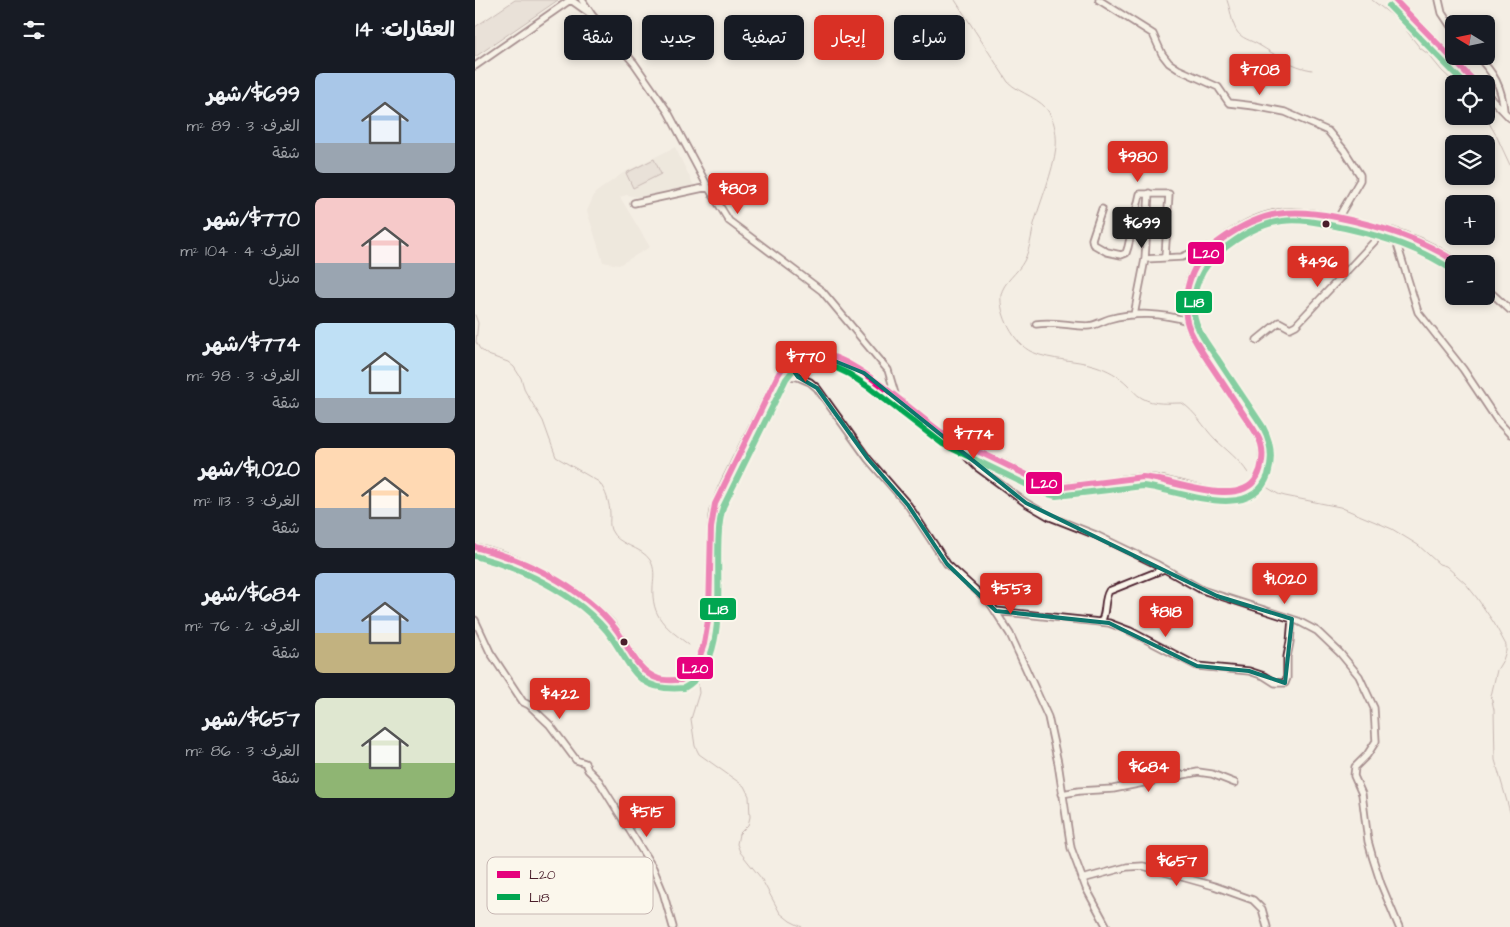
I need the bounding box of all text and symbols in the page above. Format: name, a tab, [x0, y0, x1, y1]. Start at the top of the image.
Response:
text: العقارات: 14	[356, 15, 455, 44]
chip: شقة	[564, 15, 632, 60]
chip: جديد	[642, 15, 714, 60]
chip: تصفية	[724, 15, 804, 60]
chip: إيجار	[814, 15, 884, 60]
chip: شراء	[894, 15, 965, 60]
north arrow	[1445, 15, 1495, 65]
map controls	[1445, 15, 1495, 305]
icon: filters	[20, 16, 48, 44]
pin: $708	[1230, 54, 1290, 96]
text: $708	[1240, 59, 1280, 81]
button: locate	[1445, 75, 1495, 125]
text: $699/شهر	[207, 80, 300, 109]
icon: home	[355, 93, 415, 153]
text: الغرف: 3 · 89 m²	[186, 115, 300, 137]
button: layers	[1445, 135, 1495, 185]
pin: $980	[1108, 140, 1168, 183]
text: شقة	[272, 142, 300, 164]
text: $980	[1119, 146, 1157, 168]
pin: $803	[708, 172, 768, 215]
text: $803	[719, 178, 757, 200]
button: +	[1445, 195, 1495, 245]
text: $770/شهر	[205, 205, 300, 234]
pin: $699	[1112, 206, 1172, 249]
text: $699	[1123, 212, 1161, 234]
icon: home	[355, 218, 415, 278]
unlabelled marker	[1321, 219, 1331, 229]
text: الغرف: 4 · 104 m²	[180, 240, 300, 262]
line badge: L20	[1187, 241, 1225, 265]
text: L20	[1193, 244, 1219, 264]
pin: $496	[1288, 246, 1348, 288]
text: $496	[1299, 251, 1337, 273]
button: −	[1445, 255, 1495, 305]
text: منزل	[268, 267, 300, 289]
line badge: L18	[1175, 290, 1213, 314]
text: L18	[1184, 293, 1204, 313]
text: $774/شهر	[204, 330, 300, 359]
pin: $770	[776, 340, 836, 383]
icon: home	[355, 343, 415, 403]
text: $770	[787, 346, 825, 368]
text: الغرف: 3 · 98 m²	[186, 365, 300, 387]
text: شقة	[272, 392, 300, 414]
pin: $774	[944, 418, 1004, 460]
text: $774	[954, 423, 994, 445]
text: $1,020/شهر	[199, 455, 300, 484]
icon: home	[355, 468, 415, 528]
line badge: L20	[1025, 471, 1063, 495]
text: L20	[1031, 474, 1057, 494]
text: الغرف: 3 · 113 m²	[194, 490, 300, 512]
text: شقة	[272, 517, 300, 539]
pin: $1,020	[1244, 562, 1326, 605]
text: $1,020	[1263, 568, 1307, 590]
pin: $553	[981, 572, 1041, 615]
text: $553	[991, 578, 1031, 600]
text: $684/شهر	[203, 580, 300, 609]
icon: home	[355, 593, 415, 653]
pin: $818	[1136, 596, 1196, 638]
line badge: L18	[699, 597, 737, 621]
text: L18	[708, 600, 728, 620]
text: $818	[1150, 601, 1182, 623]
text: الغرف: 2 · 76 m²	[185, 615, 300, 637]
unlabelled marker	[619, 637, 629, 647]
text: شقة	[272, 642, 300, 664]
line badge: L20	[676, 656, 714, 680]
text: L20	[682, 659, 708, 679]
pin: $422	[530, 678, 590, 720]
text: $422	[541, 683, 579, 705]
text: $657/شهر	[203, 705, 300, 734]
icon: home	[355, 718, 415, 778]
text: الغرف: 3 · 86 m²	[186, 740, 300, 762]
pin: $684	[1119, 750, 1179, 793]
text: $684	[1129, 756, 1169, 778]
text: شقة	[272, 767, 300, 789]
pin: $515	[617, 796, 677, 838]
text: $515	[630, 801, 664, 823]
pin: $657	[1147, 844, 1207, 887]
text: $657	[1157, 850, 1197, 872]
legend	[487, 857, 653, 914]
text: L20	[529, 865, 556, 885]
text: L18	[529, 888, 550, 908]

